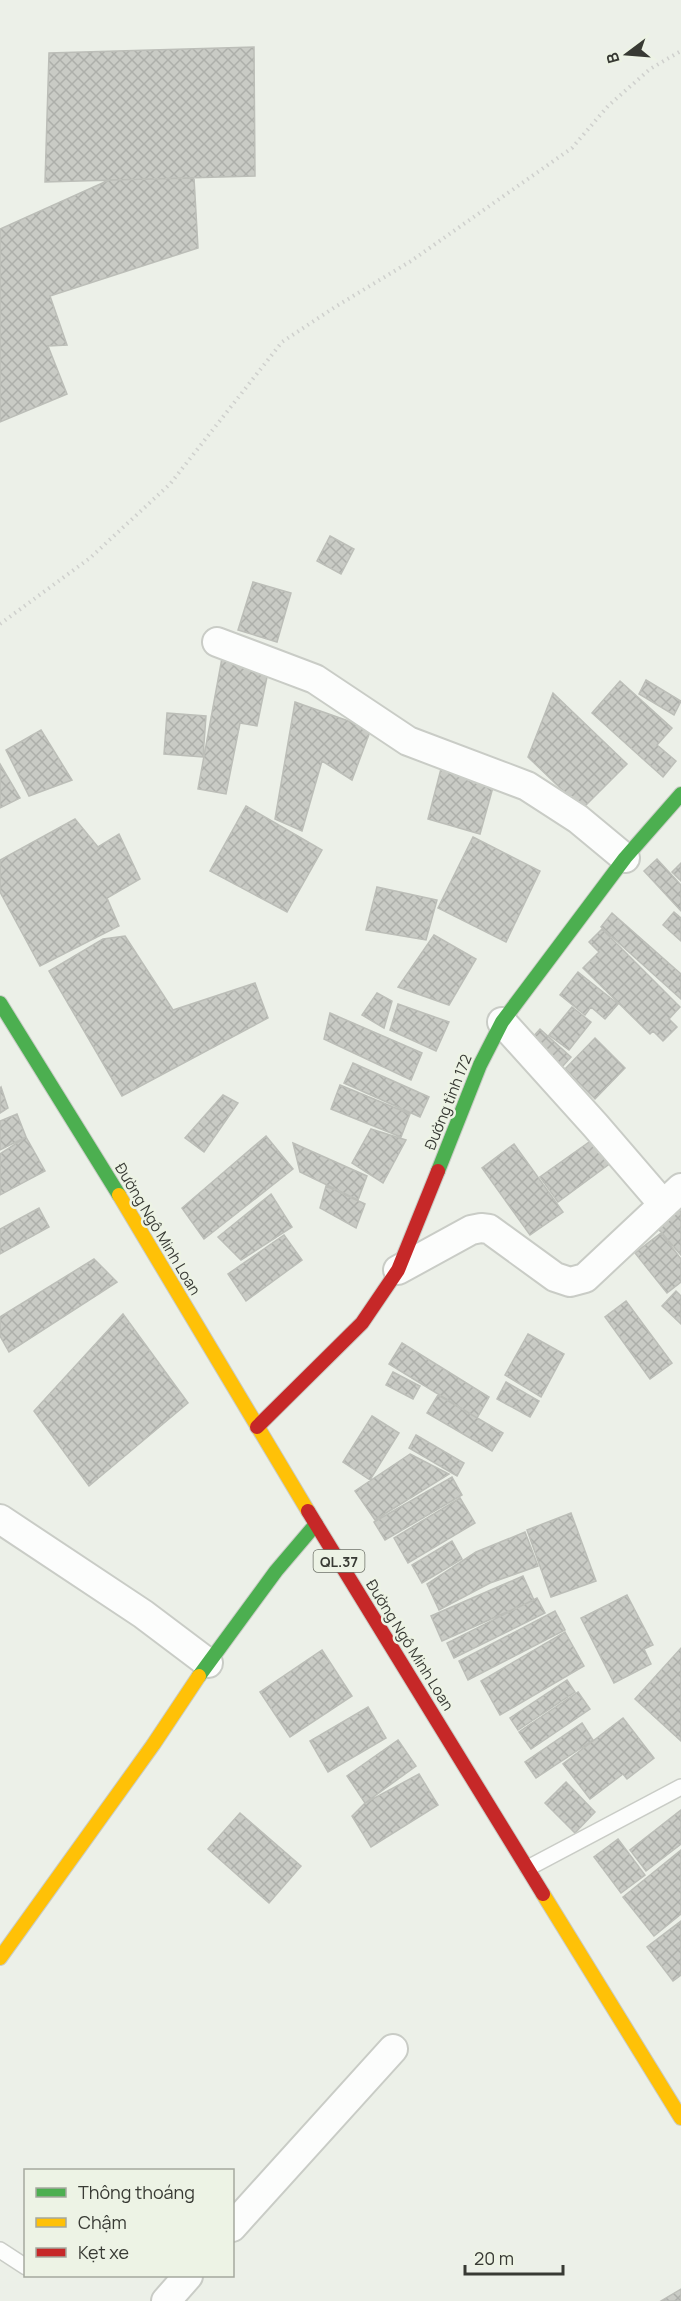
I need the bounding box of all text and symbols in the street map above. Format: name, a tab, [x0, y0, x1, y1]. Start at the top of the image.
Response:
north arrow	[597, 24, 657, 84]
text: B	[601, 50, 625, 66]
street label: Đường tỉnh 172	[419, 1051, 477, 1153]
street label: Đường Ngô Minh Loan	[110, 1159, 206, 1299]
road number: QL.37	[314, 1550, 364, 1572]
street label: Đường Ngô Minh Loan	[361, 1576, 459, 1714]
legend	[24, 2169, 234, 2277]
text: Thông thoáng	[78, 2180, 195, 2204]
text: Chậm	[78, 2210, 127, 2234]
scale bar	[465, 2238, 562, 2276]
text: Kẹt xe	[78, 2240, 129, 2264]
text: 20 m	[474, 2246, 514, 2270]

